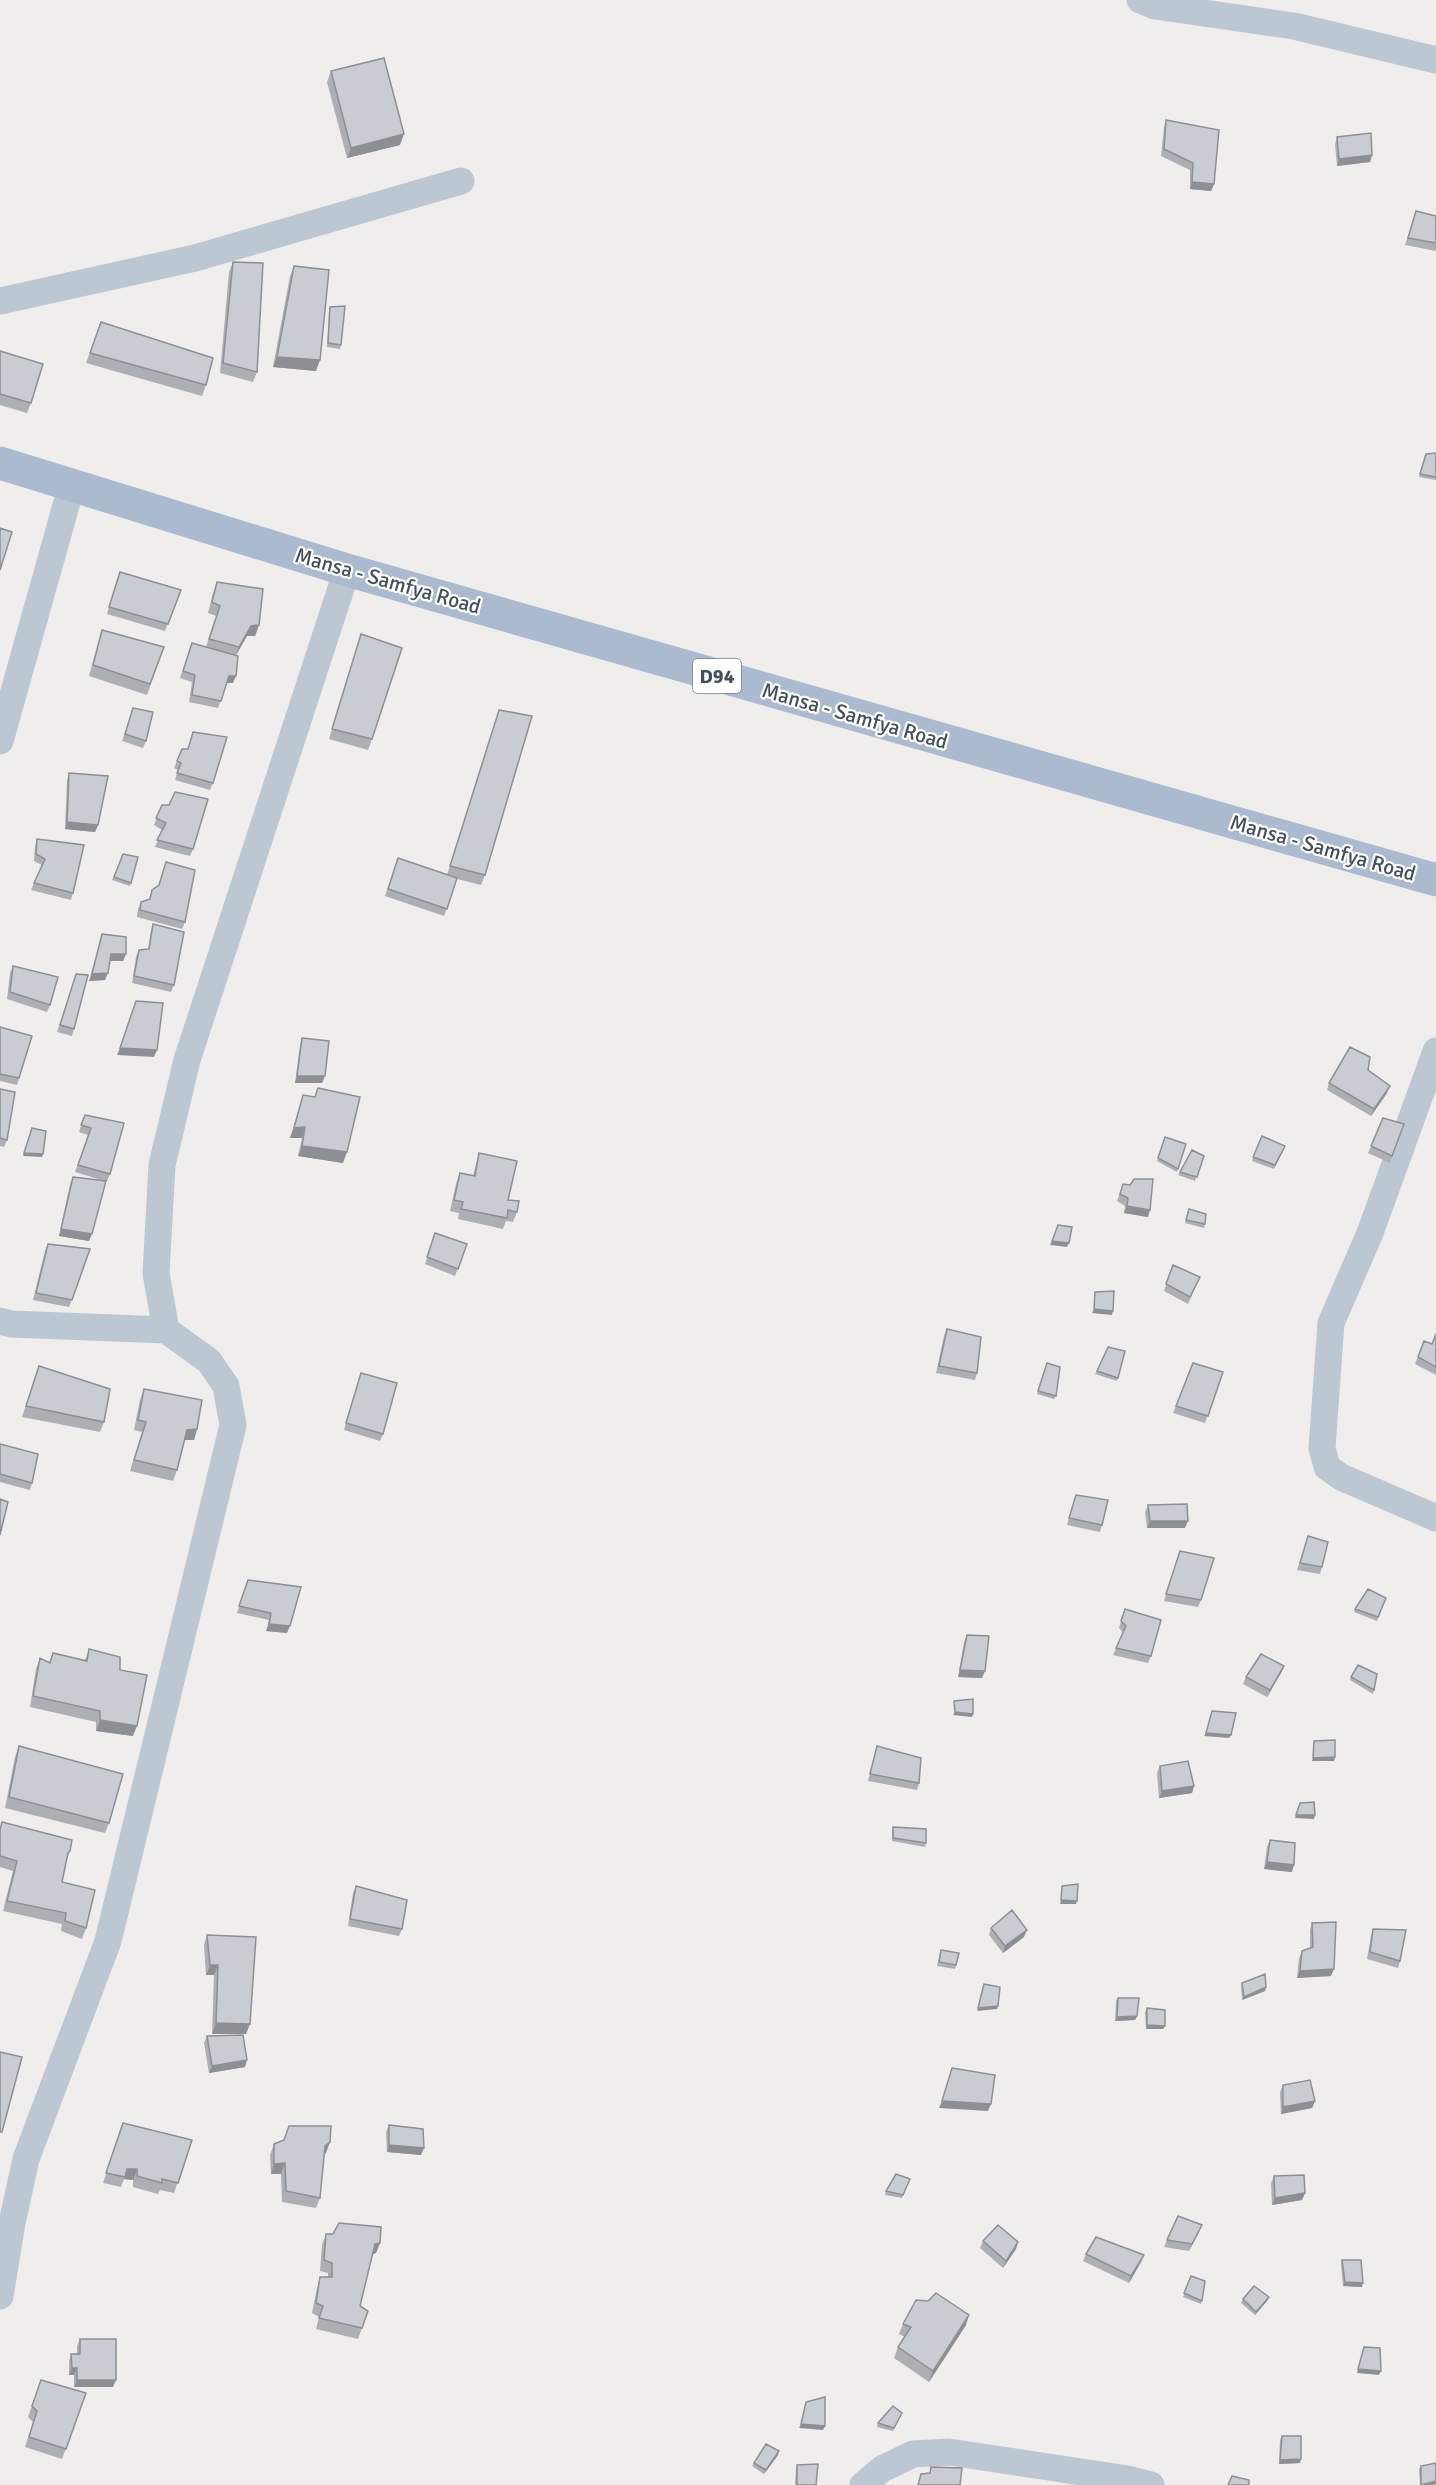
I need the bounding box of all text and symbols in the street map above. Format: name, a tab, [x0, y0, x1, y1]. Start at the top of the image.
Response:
street label: Mansa - Samfya Road	[292, 542, 484, 620]
road number: D94	[693, 659, 741, 693]
street label: Mansa - Samfya Road	[759, 677, 951, 755]
street label: Mansa - Samfya Road	[1227, 809, 1419, 887]

